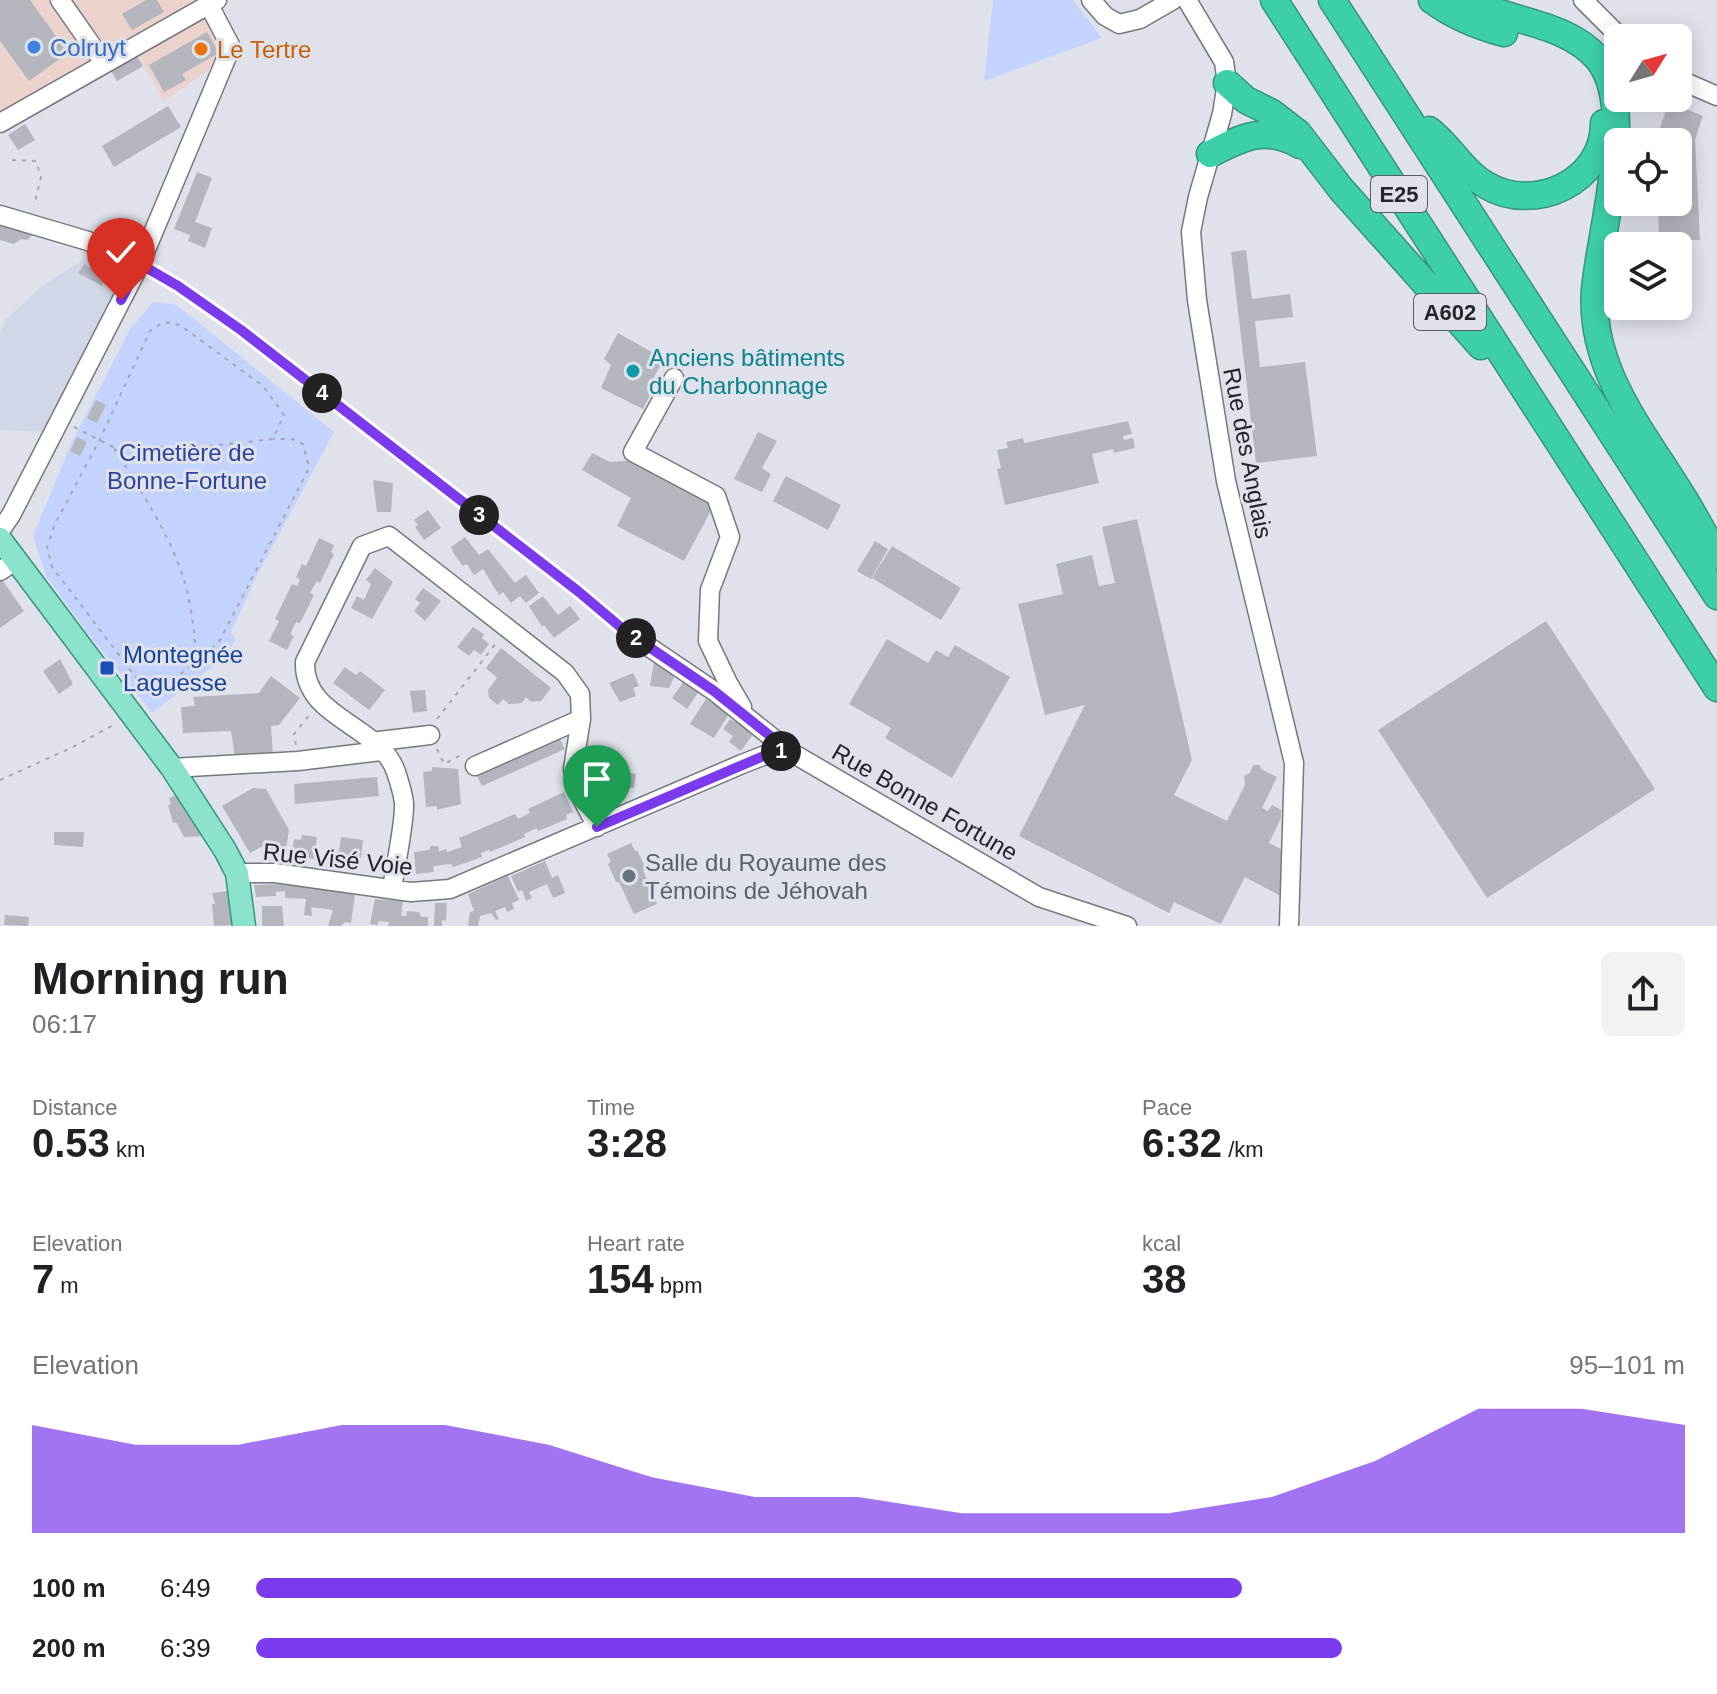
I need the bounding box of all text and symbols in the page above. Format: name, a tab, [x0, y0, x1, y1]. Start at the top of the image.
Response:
north arrow	[1604, 24, 1692, 112]
map controls	[1604, 24, 1692, 320]
place label: Colruyt	[50, 34, 126, 61]
place label: Le Tertre	[217, 36, 311, 63]
marker: Colruyt	[25, 38, 43, 56]
marker: Le Tertre	[192, 40, 210, 58]
button: locate	[1604, 128, 1692, 216]
road number: E25	[1371, 176, 1427, 212]
pin	[87, 218, 155, 300]
icon: check	[99, 230, 143, 274]
button: layers	[1604, 232, 1692, 320]
road number: A602	[1414, 294, 1486, 330]
place label: Anciens bâtiments du Charbonnage	[649, 344, 845, 399]
marker: Anciens bâtiments du Charbonnage	[624, 362, 642, 380]
street label: Rue des Anglais	[1218, 365, 1278, 541]
pin: 4	[302, 373, 342, 413]
text: 4	[316, 380, 328, 405]
park label: Cimetière de Bonne-Fortune	[107, 439, 267, 494]
pin: 3	[459, 495, 499, 535]
text: 3	[473, 502, 485, 527]
pin: 2	[616, 618, 656, 658]
text: 2	[630, 625, 642, 650]
place label: Montegnée Laguesse	[123, 641, 243, 696]
marker: Montegnée Laguesse	[98, 659, 116, 677]
pin: 1	[761, 731, 801, 771]
text: 1	[775, 738, 787, 763]
street label: Rue Bonne Fortune	[828, 738, 1022, 866]
pin	[563, 745, 631, 827]
icon: arrive	[575, 757, 619, 801]
street label: Rue Visé Voie	[262, 838, 414, 880]
place label: Salle du Royaume des Témoins de Jéhovah	[645, 849, 886, 904]
marker: Salle du Royaume des Témoins de Jéhovah	[620, 867, 638, 885]
button: share	[1601, 952, 1685, 1036]
text: Morning run	[32, 954, 289, 1003]
text: 06:17	[32, 1009, 97, 1039]
text: Distance	[32, 1095, 118, 1120]
text: Time	[587, 1095, 635, 1120]
text: Pace	[1142, 1095, 1192, 1120]
text: 0.53	[32, 1121, 110, 1165]
text: 3:28	[587, 1121, 667, 1165]
text: 6:32	[1142, 1121, 1222, 1165]
text: km	[110, 1137, 145, 1162]
text: /km	[1222, 1137, 1264, 1162]
text: Elevation	[32, 1231, 123, 1256]
text: Heart rate	[587, 1231, 685, 1256]
text: kcal	[1142, 1231, 1181, 1256]
text: 7	[32, 1257, 54, 1301]
text: 154	[587, 1257, 654, 1301]
text: 38	[1142, 1257, 1187, 1301]
text: m	[54, 1273, 79, 1298]
text: bpm	[654, 1273, 703, 1298]
text: Elevation	[32, 1350, 139, 1380]
text: 95–101 m	[1569, 1350, 1685, 1380]
text: 100 m	[32, 1573, 106, 1603]
text: 6:49	[160, 1573, 211, 1603]
text: 200 m	[32, 1633, 106, 1663]
text: 6:39	[160, 1633, 211, 1663]

